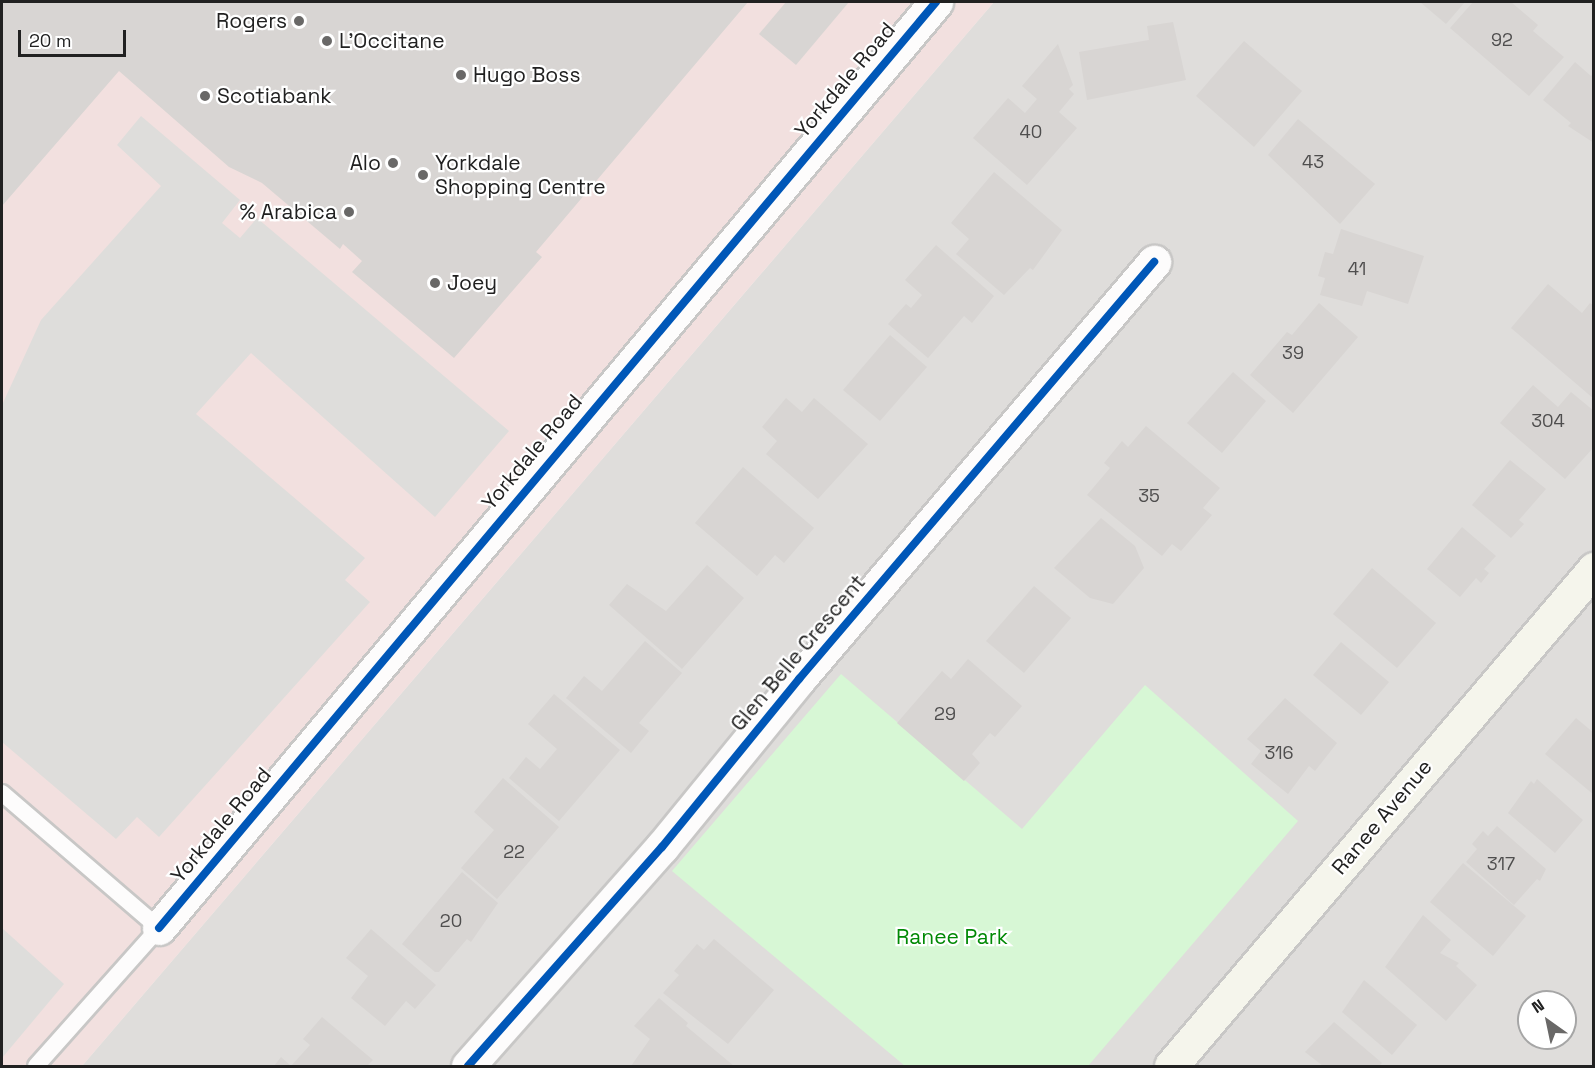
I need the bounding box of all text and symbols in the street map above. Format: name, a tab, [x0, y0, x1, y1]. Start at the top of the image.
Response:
place label: Rogers	[216, 8, 287, 34]
marker: Rogers	[292, 14, 306, 28]
street label: Yorkdale Road	[789, 17, 901, 143]
scale bar	[21, 18, 129, 56]
place label: L'Occitane	[339, 28, 445, 54]
text: 20 m	[29, 29, 72, 52]
house number: 92	[1491, 29, 1513, 51]
marker: L'Occitane	[320, 34, 334, 48]
place label: Hugo Boss	[473, 62, 580, 88]
marker: Hugo Boss	[454, 68, 468, 82]
place label: Scotiabank	[217, 83, 332, 109]
marker: Scotiabank	[198, 89, 212, 103]
house number: 40	[1020, 121, 1042, 143]
place label: Alo	[350, 150, 381, 176]
place label: Yorkdale Shopping Centre	[435, 150, 606, 200]
house number: 43	[1302, 151, 1324, 173]
marker: Alo	[386, 156, 400, 170]
marker: Yorkdale Shopping Centre	[416, 168, 430, 182]
place label: % Arabica	[239, 199, 337, 225]
marker: % Arabica	[342, 205, 356, 219]
house number: 41	[1348, 258, 1366, 280]
place label: Joey	[447, 270, 497, 296]
marker: Joey	[428, 276, 442, 290]
house number: 39	[1282, 342, 1304, 364]
street label: Yorkdale Road	[476, 389, 588, 515]
house number: 304	[1531, 410, 1565, 432]
house number: 35	[1138, 485, 1160, 507]
street label: Glen Belle Crescent	[725, 570, 871, 736]
house number: 29	[934, 703, 956, 725]
house number: 316	[1264, 742, 1294, 764]
street label: Ranee Avenue	[1327, 754, 1437, 880]
street label: Yorkdale Road	[165, 762, 277, 888]
house number: 22	[503, 841, 525, 863]
house number: 317	[1487, 853, 1515, 875]
house number: 20	[440, 910, 462, 932]
park label: Ranee Park	[896, 924, 1008, 950]
north arrow	[1517, 990, 1577, 1050]
text: N	[1528, 994, 1548, 1018]

